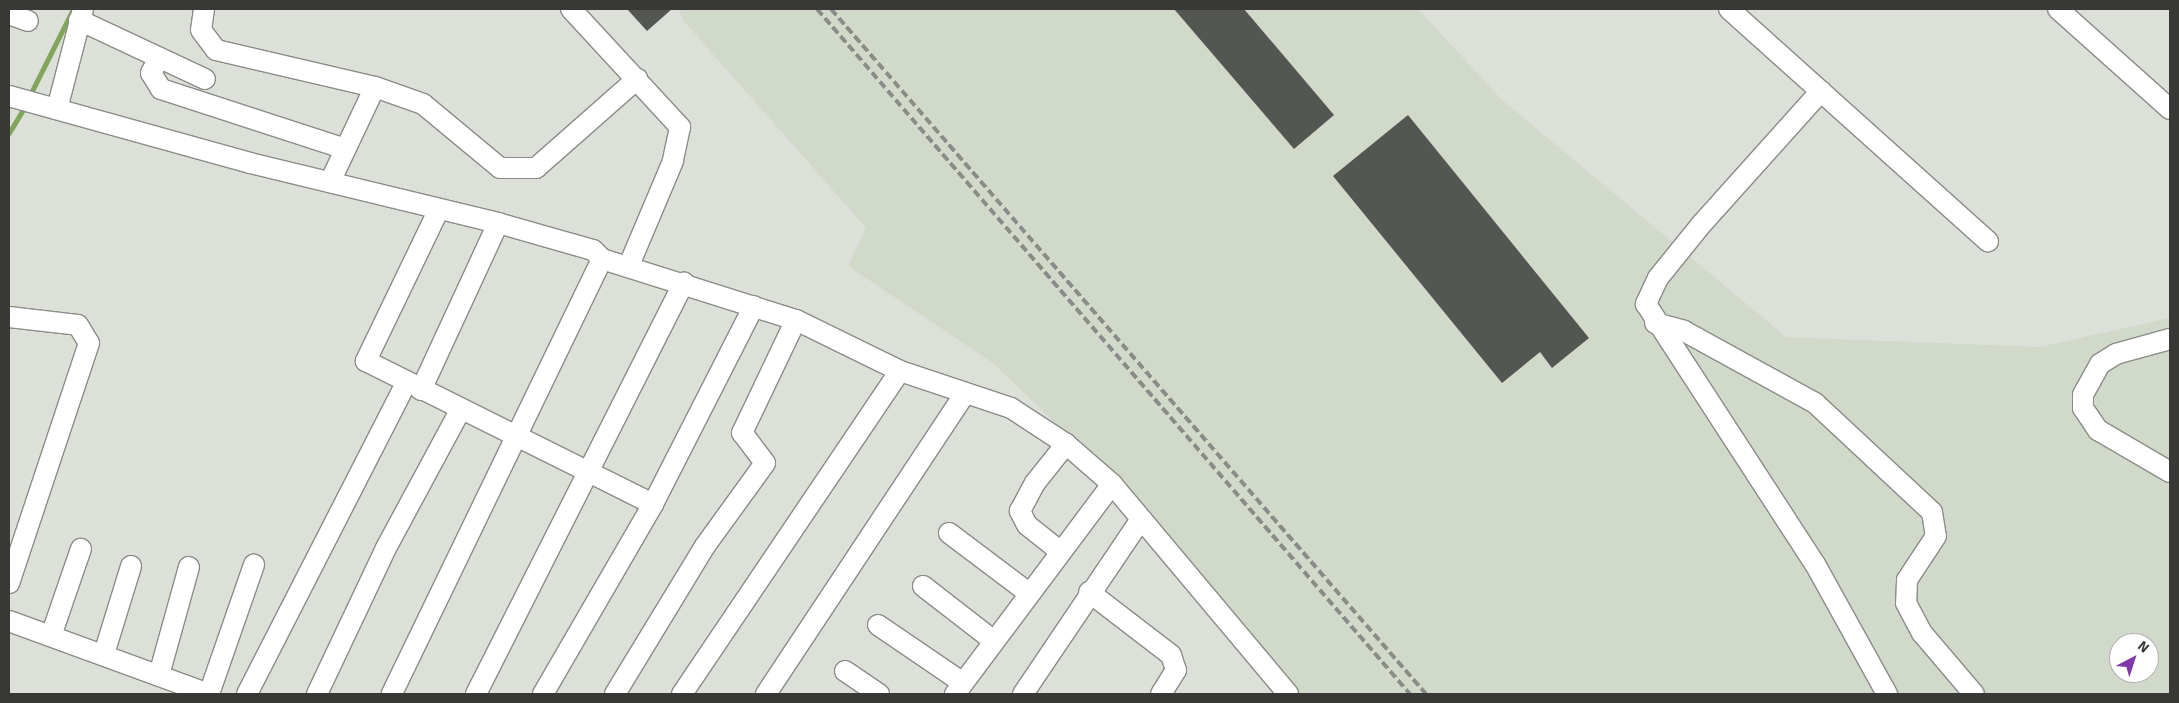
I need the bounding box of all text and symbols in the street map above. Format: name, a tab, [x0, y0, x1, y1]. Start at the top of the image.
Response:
north arrow	[2109, 633, 2159, 683]
text: N	[2134, 637, 2153, 657]

